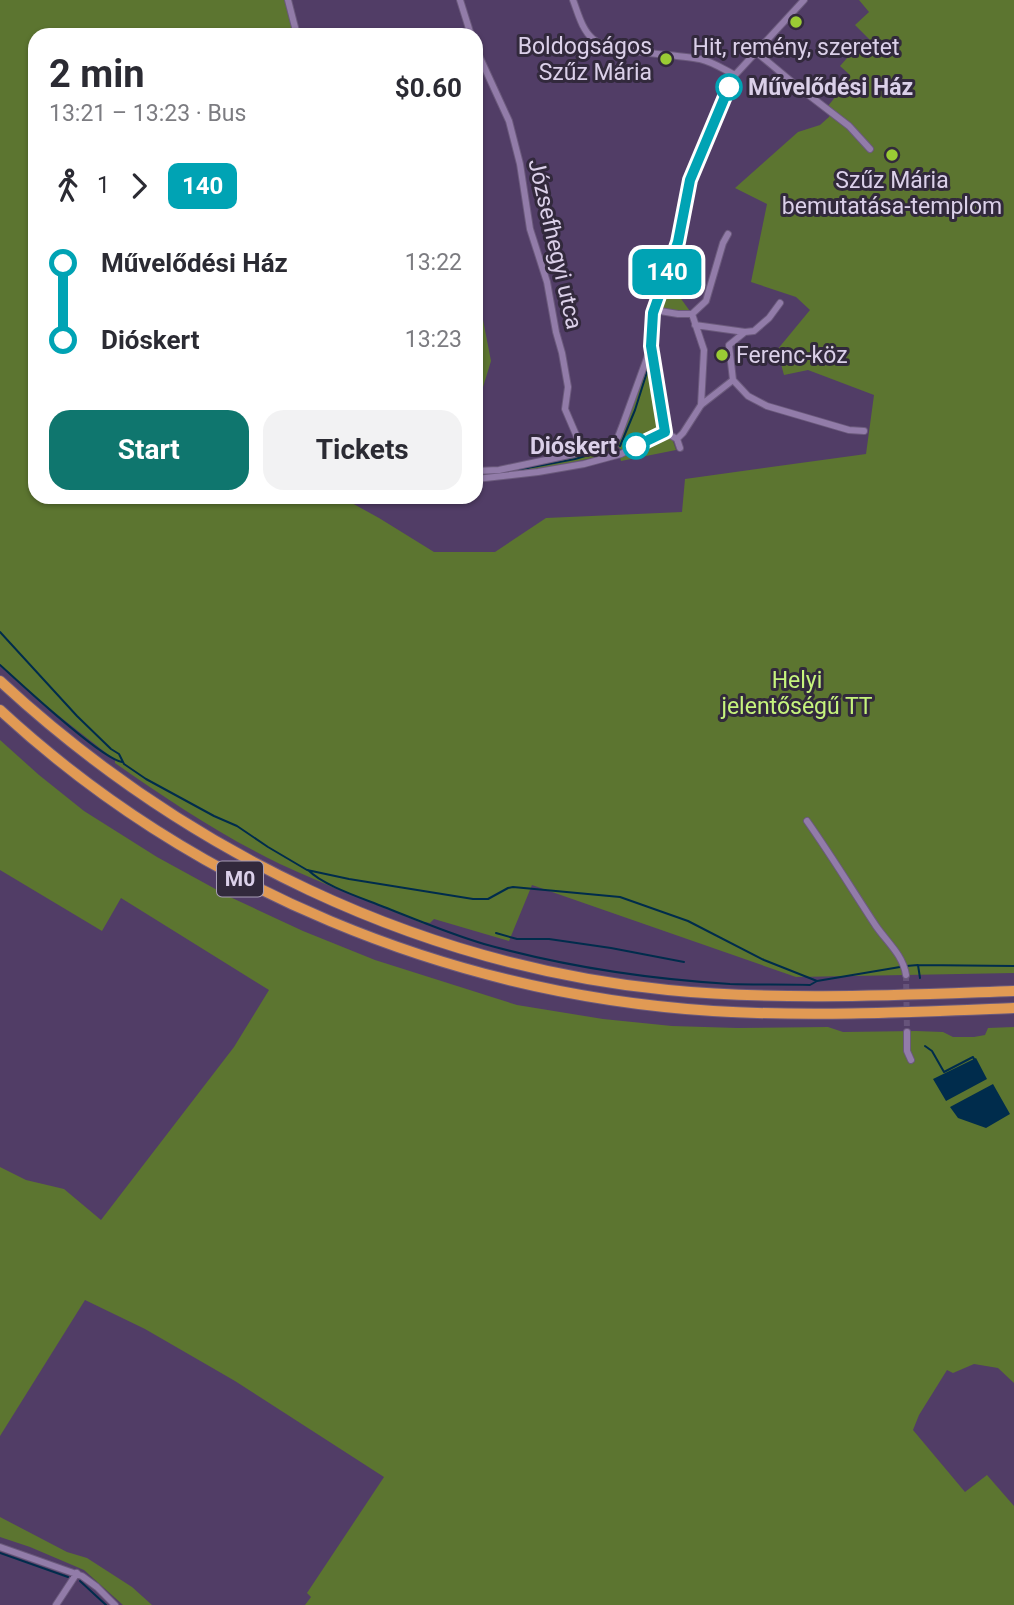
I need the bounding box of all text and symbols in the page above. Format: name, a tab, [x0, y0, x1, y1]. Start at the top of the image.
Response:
marker: Hit, remény, szeretet	[788, 14, 804, 30]
place label: Boldogságos Szűz Mária	[518, 33, 652, 86]
place label: Hit, remény, szeretet	[693, 34, 899, 61]
marker: Boldogságos Szűz Mária	[658, 51, 674, 67]
text: 2 min	[49, 52, 145, 96]
text: $0.60	[395, 73, 462, 103]
marker: Művelődési Ház	[716, 74, 742, 100]
place label: Művelődési Ház	[748, 74, 913, 101]
text: 13:21 – 13:23 · Bus	[49, 100, 246, 127]
marker: Szűz Mária bemutatása-templom	[884, 147, 900, 163]
street label: Józsefhegyi utca	[522, 156, 588, 332]
icon: walk	[49, 167, 87, 205]
icon: forward	[120, 167, 158, 205]
place label: Szűz Mária bemutatása-templom	[782, 167, 1002, 220]
text: 1	[97, 172, 110, 199]
text: 140	[182, 172, 223, 200]
text: Művelődési Ház	[101, 248, 288, 278]
text: 13:22	[405, 249, 462, 276]
line badge: 140	[627, 249, 707, 295]
text: 140	[646, 258, 688, 286]
text: Dióskert	[101, 325, 199, 355]
text: 13:23	[405, 326, 462, 353]
place label: Ferenc-köz	[736, 342, 848, 369]
marker: Ferenc-köz	[714, 347, 730, 363]
button: Start	[49, 410, 249, 490]
button: Tickets	[263, 410, 462, 490]
place label: Dióskert	[530, 433, 617, 460]
marker: Dióskert	[623, 433, 649, 459]
park label: Helyi jelentőségű TT	[720, 667, 873, 720]
road number: M0	[217, 862, 263, 896]

